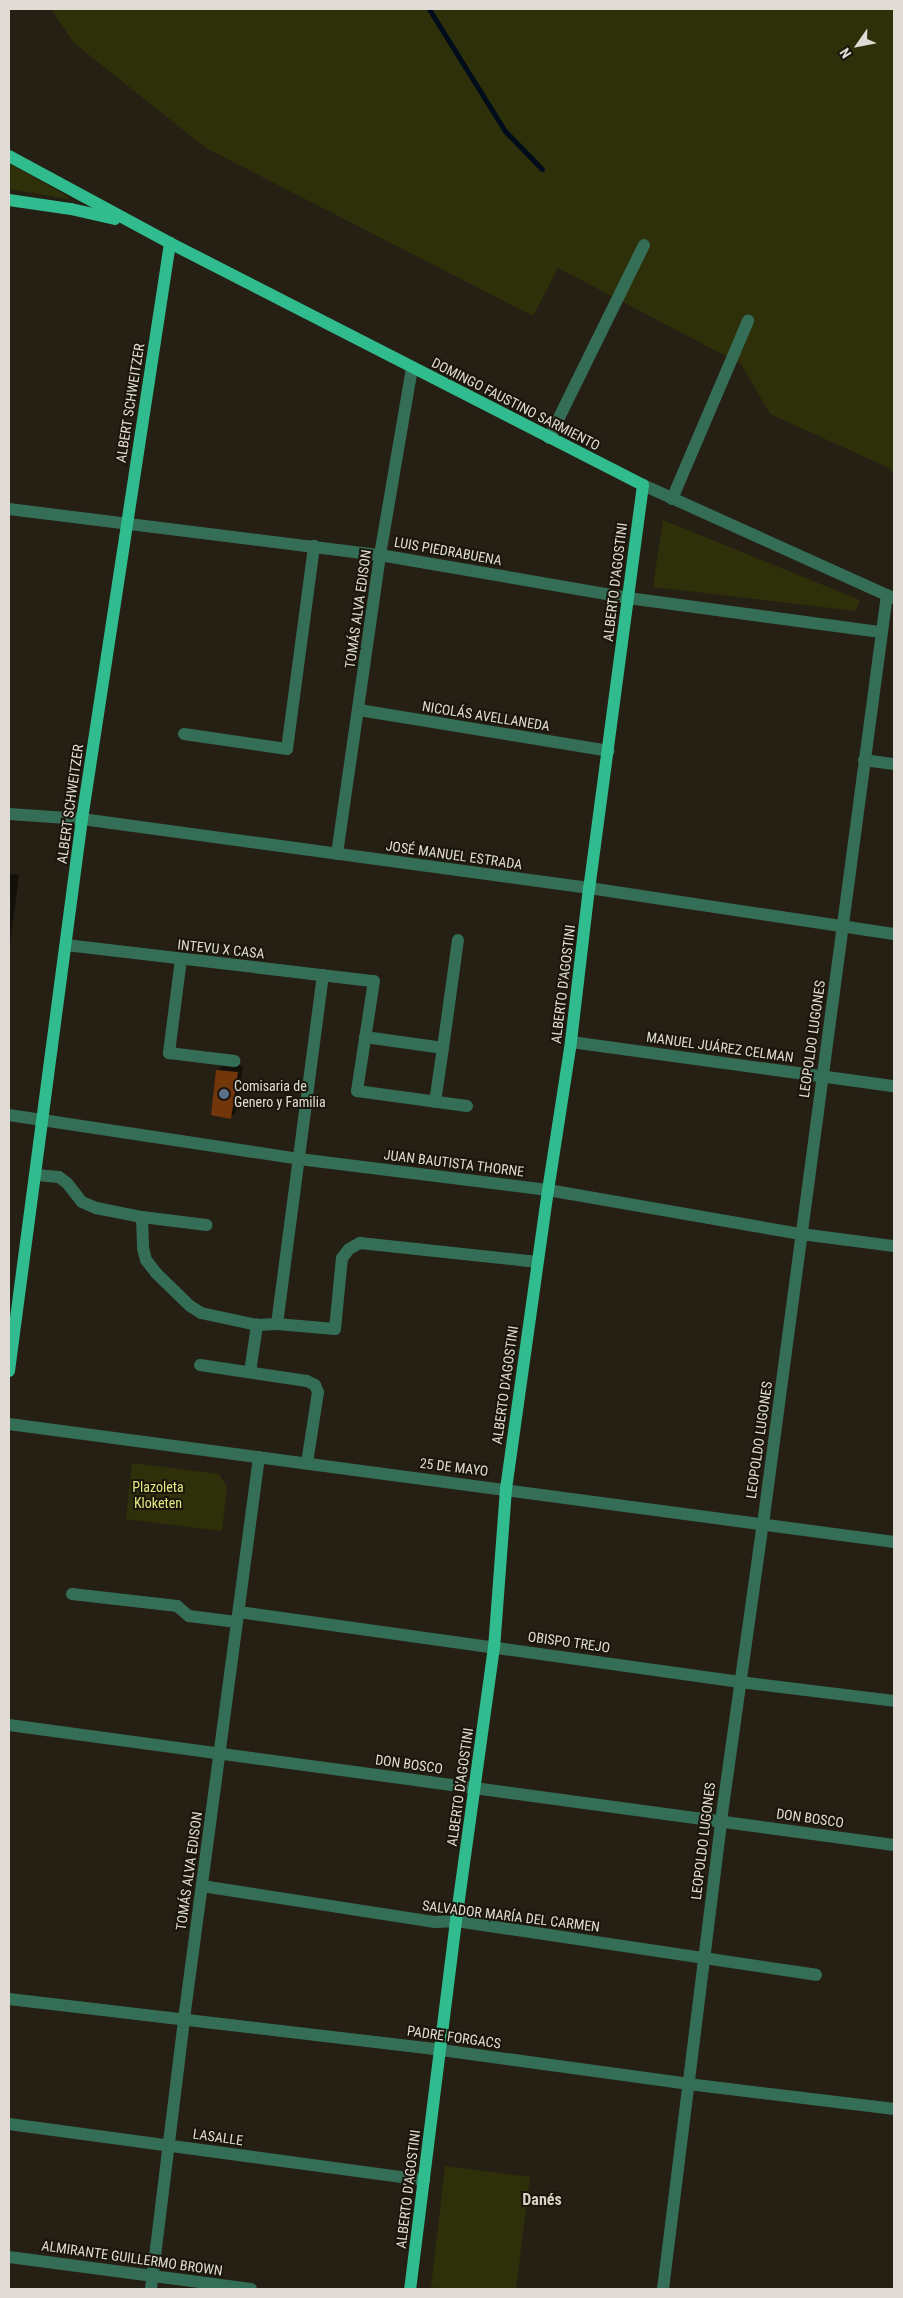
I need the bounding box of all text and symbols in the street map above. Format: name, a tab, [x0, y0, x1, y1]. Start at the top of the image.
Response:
north arrow	[833, 20, 883, 70]
text: N	[836, 45, 854, 61]
street label: ALBERT SCHWEITZER	[112, 342, 148, 464]
street label: DOMINGO FAUSTINO SARMIENTO	[429, 354, 603, 454]
street label: ALBERTO D'AGOSTINI	[599, 522, 631, 642]
street label: LUIS PIEDRABUENA	[393, 533, 503, 569]
street label: TOMÁS ALVA EDISON	[341, 549, 375, 669]
street label: NICOLÁS AVELLANEDA	[421, 698, 551, 734]
street label: ALBERT SCHWEITZER	[53, 743, 87, 865]
street label: JOSÉ MANUEL ESTRADA	[385, 837, 523, 873]
street label: ALBERTO D'AGOSTINI	[547, 924, 579, 1044]
street label: INTEVU X CASA	[177, 936, 265, 962]
street label: LEOPOLDO LUGONES	[795, 979, 829, 1099]
street label: MANUEL JUÁREZ CELMAN	[645, 1028, 795, 1066]
place label: Comisaria de Genero y Familia	[234, 1078, 326, 1110]
marker: Comisaria de Genero y Familia	[218, 1088, 230, 1100]
street label: JUAN BAUTISTA THORNE	[383, 1146, 525, 1180]
street label: ALBERTO D'AGOSTINI	[488, 1325, 522, 1445]
street label: LEOPOLDO LUGONES	[742, 1380, 776, 1500]
street label: 25 DE MAYO	[419, 1454, 489, 1480]
park label: Plazoleta Kloketen	[132, 1479, 184, 1511]
street label: OBISPO TREJO	[527, 1628, 611, 1656]
street label: ALBERTO D'AGOSTINI	[443, 1727, 477, 1847]
street label: DON BOSCO	[374, 1751, 444, 1777]
street label: LEOPOLDO LUGONES	[687, 1781, 719, 1901]
street label: DON BOSCO	[775, 1805, 845, 1831]
street label: TOMÁS ALVA EDISON	[172, 1811, 206, 1931]
street label: SALVADOR MARÍA DEL CARMEN	[421, 1897, 601, 1935]
street label: PADRE FORGACS	[406, 2022, 502, 2052]
street label: LASALLE	[192, 2125, 244, 2149]
street label: ALBERTO D'AGOSTINI	[392, 2129, 424, 2249]
district label: Danés	[522, 2190, 562, 2210]
street label: ALMIRANTE GUILLERMO BROWN	[40, 2237, 224, 2279]

